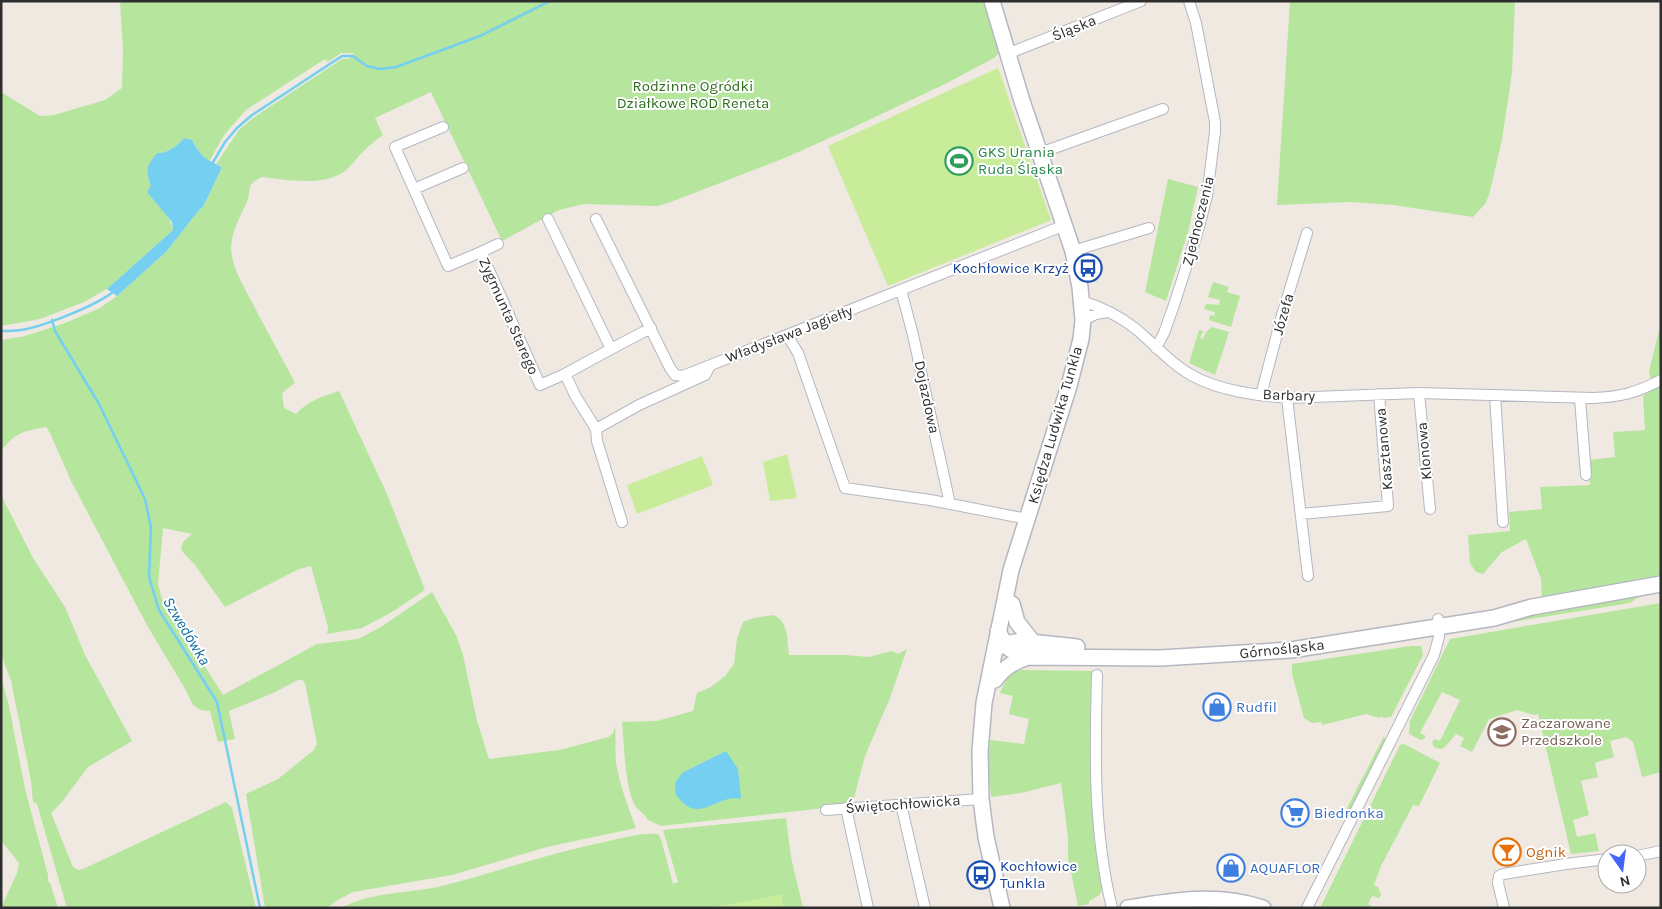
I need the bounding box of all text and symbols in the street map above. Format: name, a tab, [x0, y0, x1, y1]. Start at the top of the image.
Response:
street label: Śląska	[1049, 11, 1099, 45]
park label: Rodzinne Ogródki Działkowe ROD Reneta	[617, 77, 769, 112]
place label: GKS Urania Ruda Śląska	[978, 143, 1063, 178]
sports icon: GKS Urania Ruda Śląska	[944, 146, 974, 176]
street label: Zjednoczenia	[1178, 174, 1218, 268]
bus stop icon: Kochłowice Krzyż	[1073, 253, 1103, 283]
street label: Zygmunta Starego	[475, 255, 543, 377]
place label: Kochłowice Krzyż	[952, 259, 1069, 277]
street label: Józefa	[1268, 291, 1298, 337]
street label: Władysława Jagiełły	[723, 301, 855, 367]
street label: Księdza Ludwika Tunkla	[1024, 344, 1086, 506]
street label: Dojazdowa	[910, 359, 944, 435]
street label: Barbary	[1262, 385, 1316, 405]
street label: Kasztanowa	[1371, 407, 1397, 491]
street label: Klonowa	[1413, 421, 1435, 481]
water label: Szwedówka	[159, 593, 215, 669]
street label: Górnośląska	[1239, 636, 1325, 662]
shop icon: Rudfil	[1202, 692, 1232, 722]
place label: Rudfil	[1236, 698, 1277, 716]
place label: Zaczarowane Przedszkole	[1521, 714, 1611, 749]
school or university icon: Zaczarowane Przedszkole	[1487, 717, 1517, 747]
street label: Świętochłowicka	[845, 791, 961, 817]
supermarket icon: Biedronka	[1280, 798, 1310, 828]
place label: Biedronka	[1314, 804, 1384, 822]
bar icon: Ognik	[1492, 837, 1522, 867]
place label: Ognik	[1526, 843, 1566, 861]
north arrow	[1597, 844, 1647, 894]
shop icon: AQUAFLOR	[1216, 853, 1246, 883]
place label: Kochłowice Tunkla	[1000, 857, 1077, 892]
place label: AQUAFLOR	[1250, 859, 1321, 877]
bus stop icon: Kochłowice Tunkla	[966, 860, 996, 890]
text: N	[1618, 872, 1632, 891]

